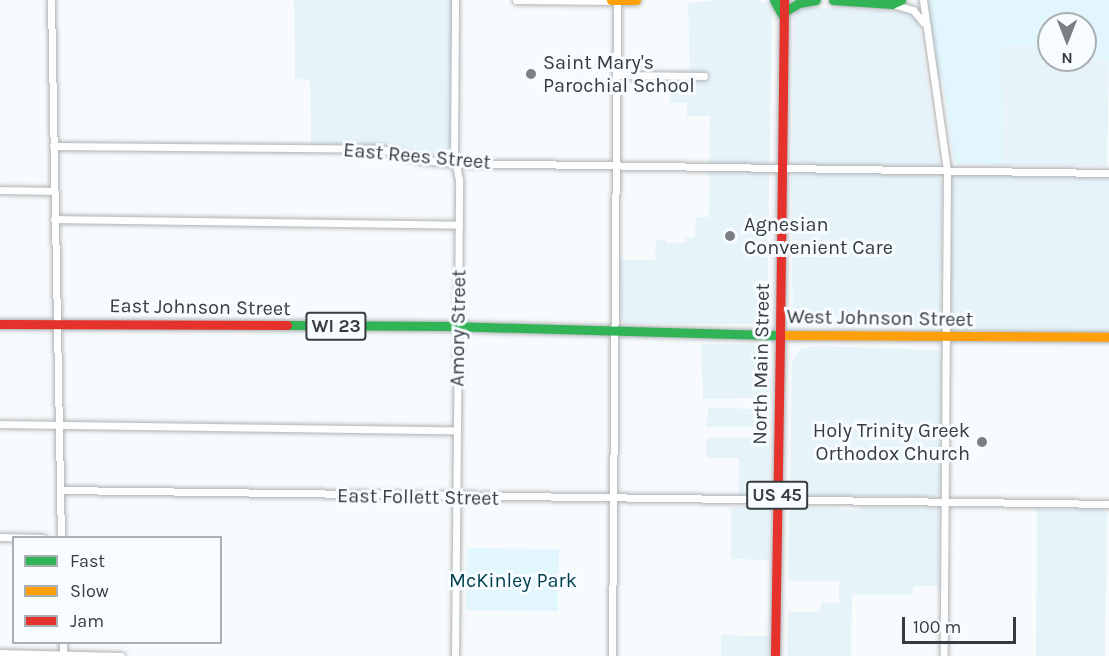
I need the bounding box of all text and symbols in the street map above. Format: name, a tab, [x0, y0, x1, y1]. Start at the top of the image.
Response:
north arrow	[1037, 12, 1097, 72]
text: N	[1061, 49, 1073, 68]
place label: Saint Mary's Parochial School	[543, 51, 695, 98]
marker: Saint Mary's Parochial School	[524, 67, 538, 81]
street label: East Rees Street	[342, 138, 492, 174]
place label: Agnesian Convenient Care	[744, 213, 893, 260]
marker: Agnesian Convenient Care	[721, 227, 739, 245]
street label: Amory Street	[445, 269, 471, 387]
street label: North Main Street	[748, 283, 774, 445]
street label: East Johnson Street	[109, 293, 291, 321]
street label: West Johnson Street	[787, 304, 973, 332]
road number: WI 23	[304, 311, 368, 341]
place label: Holy Trinity Greek Orthodox Church	[813, 418, 970, 465]
marker: Holy Trinity Greek Orthodox Church	[975, 435, 989, 449]
road number: US 45	[746, 480, 808, 510]
street label: East Follett Street	[337, 484, 499, 510]
legend	[12, 536, 222, 644]
text: Fast	[70, 550, 105, 572]
park label: McKinley Park	[449, 568, 577, 592]
text: Slow	[70, 580, 109, 602]
scale bar	[905, 605, 1019, 643]
text: Jam	[70, 610, 104, 632]
text: 100 m	[913, 616, 961, 638]

